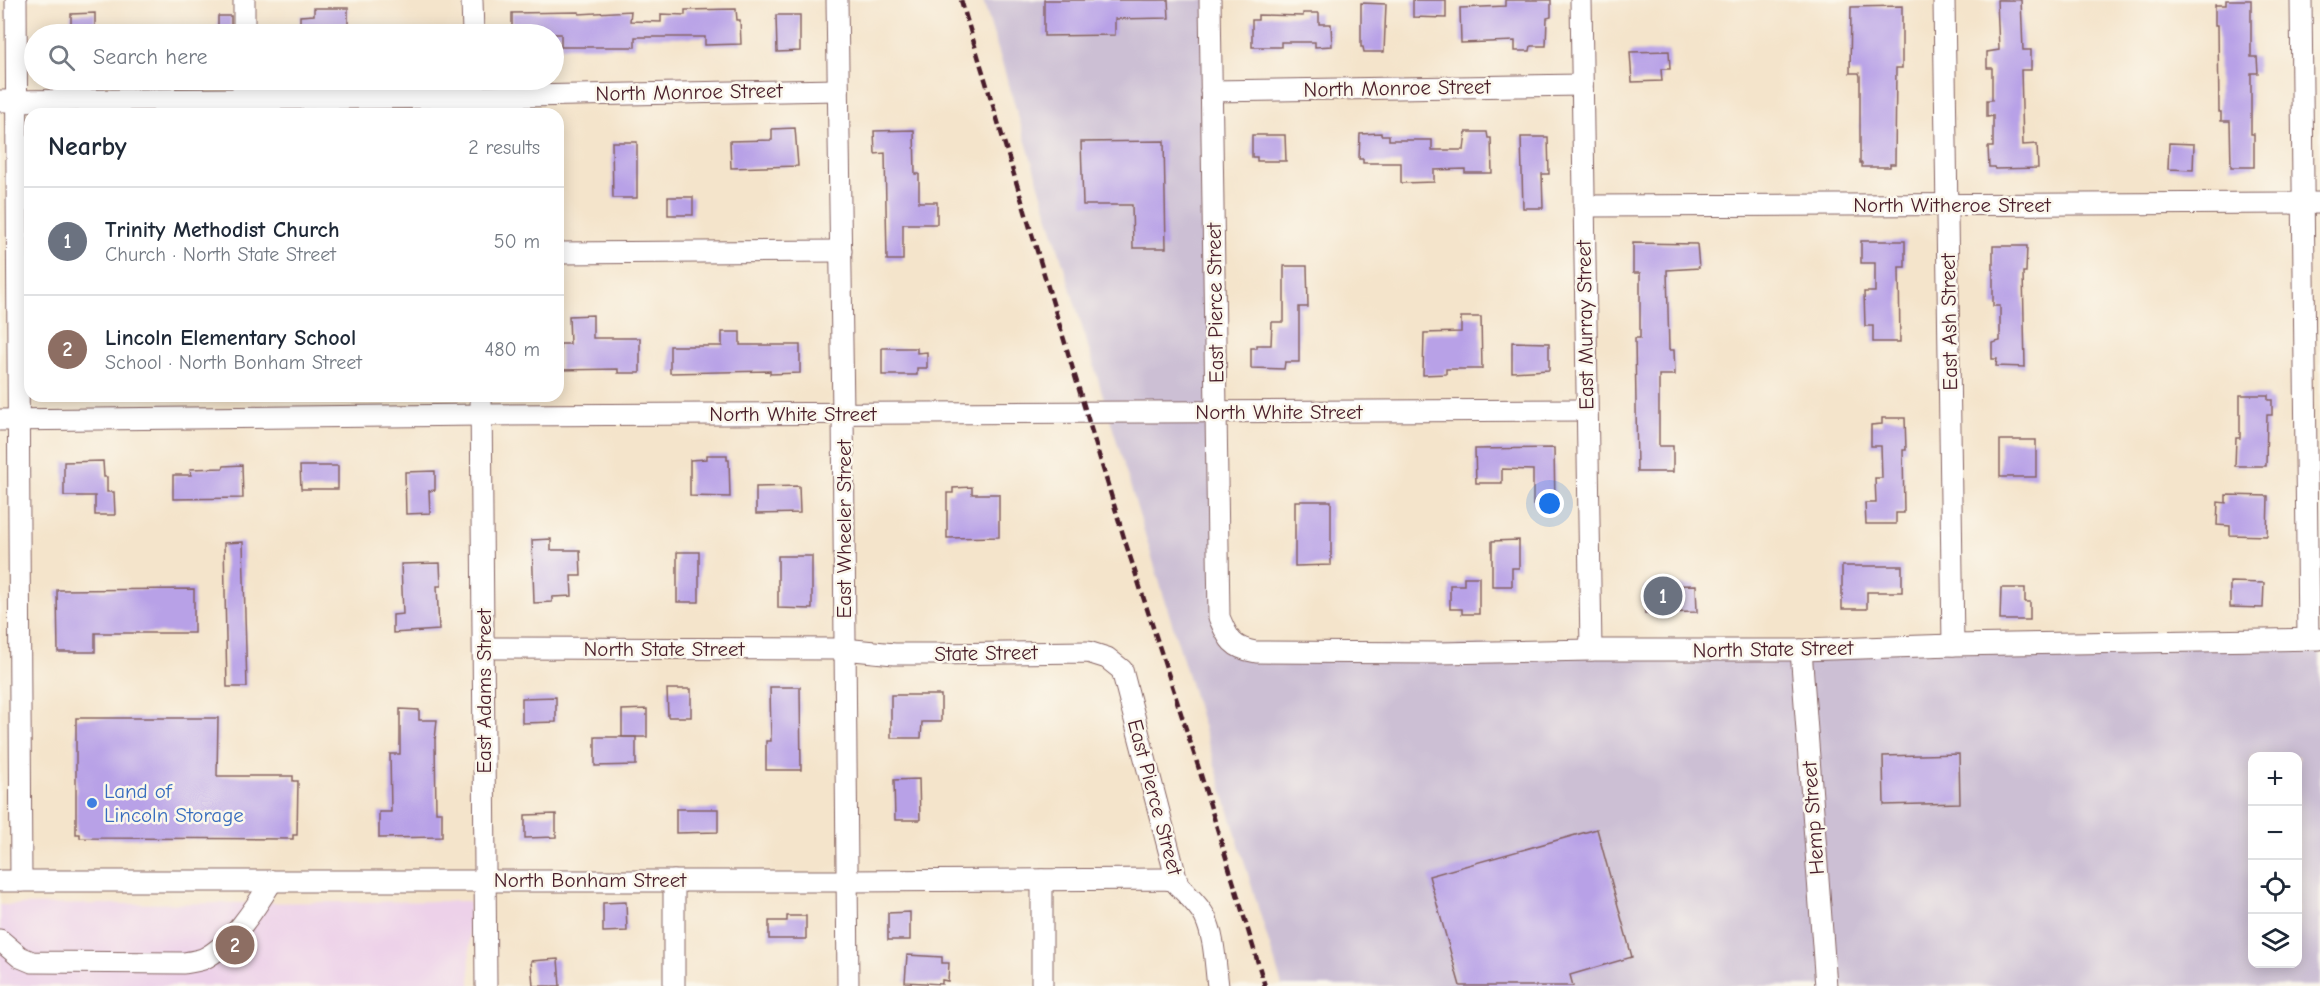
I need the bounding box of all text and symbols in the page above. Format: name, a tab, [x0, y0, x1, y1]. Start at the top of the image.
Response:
search box	[24, 24, 564, 90]
icon: search	[45, 41, 78, 74]
text: Search here	[93, 44, 208, 70]
street label: North Monroe Street	[1303, 74, 1492, 102]
street label: North Monroe Street	[595, 78, 784, 106]
text: Nearby	[48, 132, 127, 162]
text: 2 results	[468, 136, 540, 159]
street label: North Witheroe Street	[1853, 193, 2052, 217]
text: Trinity Methodist Church	[105, 217, 340, 243]
street label: East Pierce Street	[1202, 222, 1228, 383]
text: 1	[64, 230, 71, 253]
text: 50 m	[494, 230, 540, 253]
street label: East Murray Street	[1572, 239, 1598, 410]
text: Church · North State Street	[105, 243, 336, 266]
street label: East Ash Street	[1936, 252, 1962, 391]
text: Lincoln Elementary School	[105, 325, 356, 351]
text: 2	[63, 338, 72, 361]
text: 480 m	[485, 338, 540, 361]
text: School · North Bonham Street	[105, 351, 362, 374]
street label: North White Street	[1195, 400, 1364, 424]
street label: North White Street	[709, 402, 878, 426]
street label: East Wheeler Street	[832, 439, 856, 618]
your location	[1535, 489, 1564, 518]
pin: 1	[1644, 574, 1682, 618]
street label: East Adams Street	[472, 607, 496, 774]
street label: North State Street	[1692, 636, 1855, 662]
street label: North State Street	[584, 637, 745, 661]
street label: State Street	[934, 640, 1039, 666]
street label: East Pierce Street	[1123, 716, 1188, 878]
map controls	[2248, 752, 2302, 968]
button: +	[2248, 752, 2302, 806]
street label: Hemp Street	[1797, 759, 1829, 876]
place label: Land of Lincoln Storage	[104, 779, 244, 827]
marker: Land of Lincoln Storage	[85, 796, 99, 810]
button: −	[2248, 806, 2302, 860]
button: locate	[2248, 860, 2302, 914]
street label: North Bonham Street	[494, 868, 687, 892]
button: layers	[2248, 914, 2302, 968]
pin: 2	[216, 922, 254, 968]

